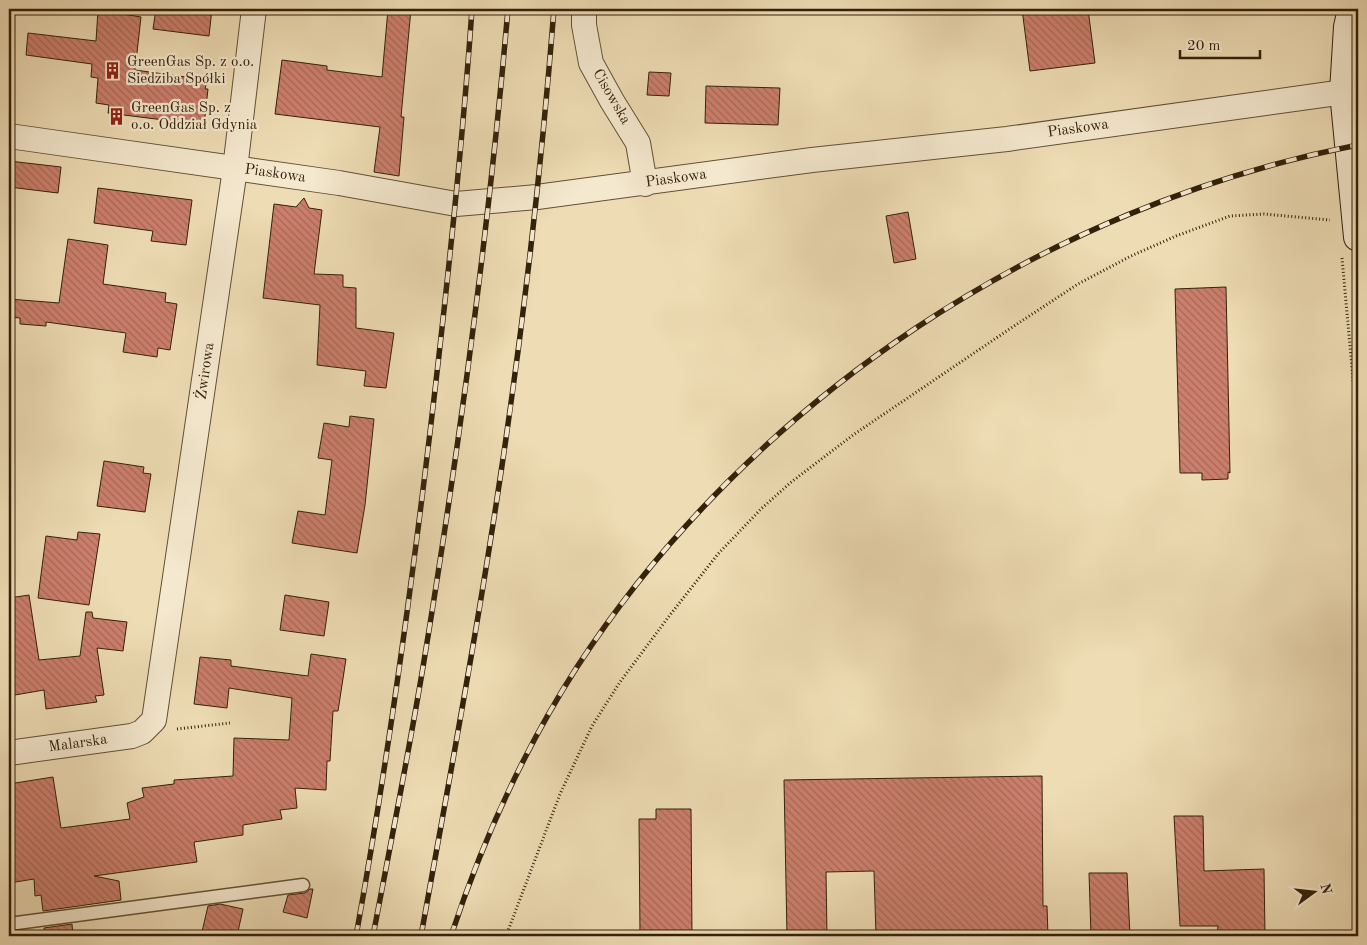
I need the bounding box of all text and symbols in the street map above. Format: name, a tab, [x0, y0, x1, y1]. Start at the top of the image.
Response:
scale bar	[1180, 28, 1260, 60]
text: 20 m	[1187, 39, 1221, 54]
place label: GreenGas Sp. z o.o. Siedziba Spółki	[127, 55, 254, 87]
building icon: GreenGas Sp. z o.o. Siedziba Spółki	[103, 61, 123, 81]
street label: Cisowska	[589, 67, 633, 128]
place label: GreenGas Sp. z o.o. Oddział Gdynia	[131, 101, 258, 133]
building icon: GreenGas Sp. z o.o. Oddział Gdynia	[107, 107, 127, 127]
street label: Piaskowa	[1046, 117, 1110, 141]
street label: Piaskowa	[243, 162, 307, 186]
street label: Piaskowa	[644, 167, 708, 191]
street label: Żwirowa	[192, 341, 218, 400]
street label: Malarska	[48, 732, 109, 756]
north arrow	[1290, 868, 1340, 918]
text: N	[1317, 882, 1334, 896]

